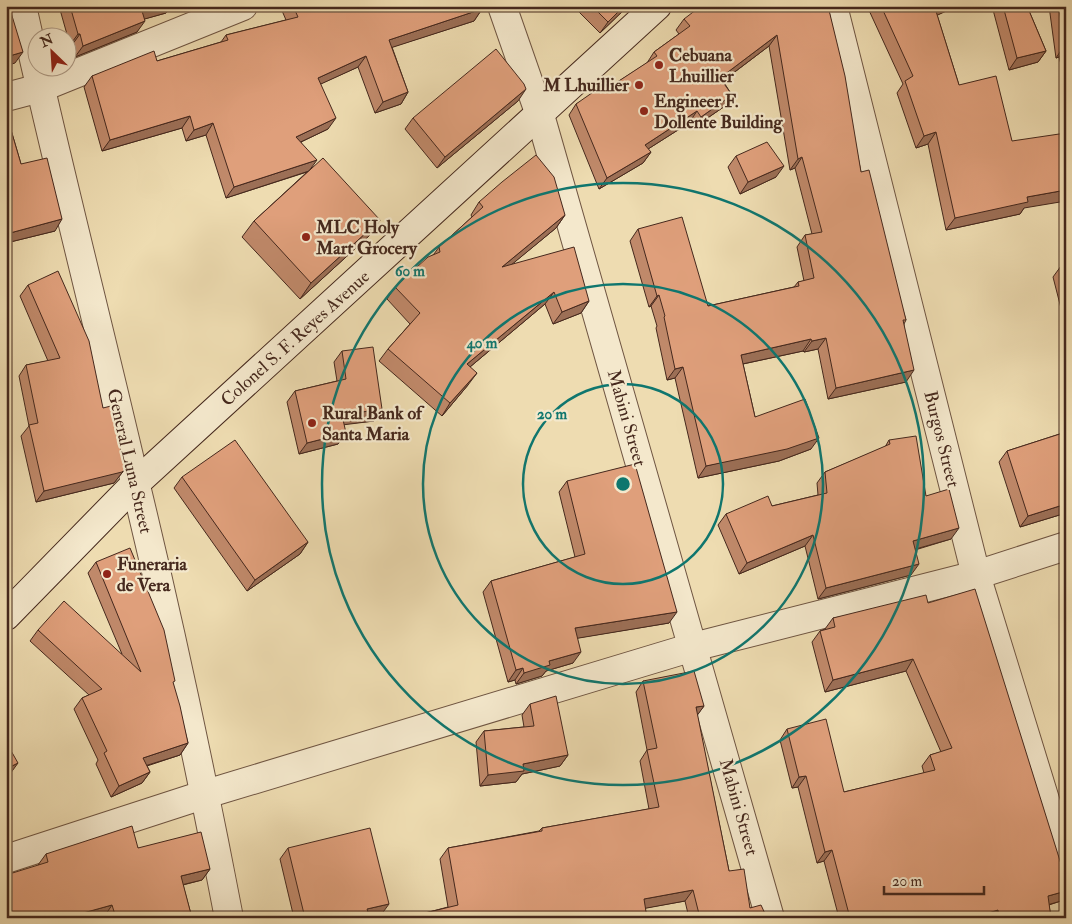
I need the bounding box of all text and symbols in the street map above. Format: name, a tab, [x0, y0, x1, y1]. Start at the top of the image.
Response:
north arrow	[28, 28, 78, 78]
text: N	[37, 30, 56, 51]
place label: Cebuana Lhuillier	[669, 44, 734, 88]
marker: Cebuana Lhuillier	[653, 59, 665, 71]
place label: M Lhuillier	[542, 74, 629, 97]
marker: M Lhuillier	[633, 79, 645, 91]
place label: Engineer F. Dollente Building	[654, 90, 784, 134]
marker: Engineer F. Dollente Building	[638, 105, 650, 117]
place label: MLC Holy Mart Grocery	[315, 216, 418, 260]
marker: MLC Holy Mart Grocery	[300, 231, 312, 243]
text: 60 m	[395, 262, 425, 281]
street label: Colonel S. F. Reyes Avenue	[216, 265, 375, 411]
text: 40 m	[466, 334, 498, 353]
street label: Mabini Street	[602, 367, 651, 469]
street label: General Luna Street	[102, 386, 157, 536]
street label: Burgos Street	[918, 388, 965, 490]
place label: Rural Bank of Santa Maria	[322, 402, 425, 446]
text: 20 m	[537, 405, 567, 424]
marker: Rural Bank of Santa Maria	[306, 417, 318, 429]
centre of rings	[614, 475, 632, 493]
place label: Funeraria de Vera	[117, 553, 188, 597]
marker: Funeraria de Vera	[101, 568, 113, 580]
street label: Mabini Street	[714, 756, 763, 858]
scale bar	[884, 864, 984, 896]
text: 20 m	[892, 872, 922, 891]

